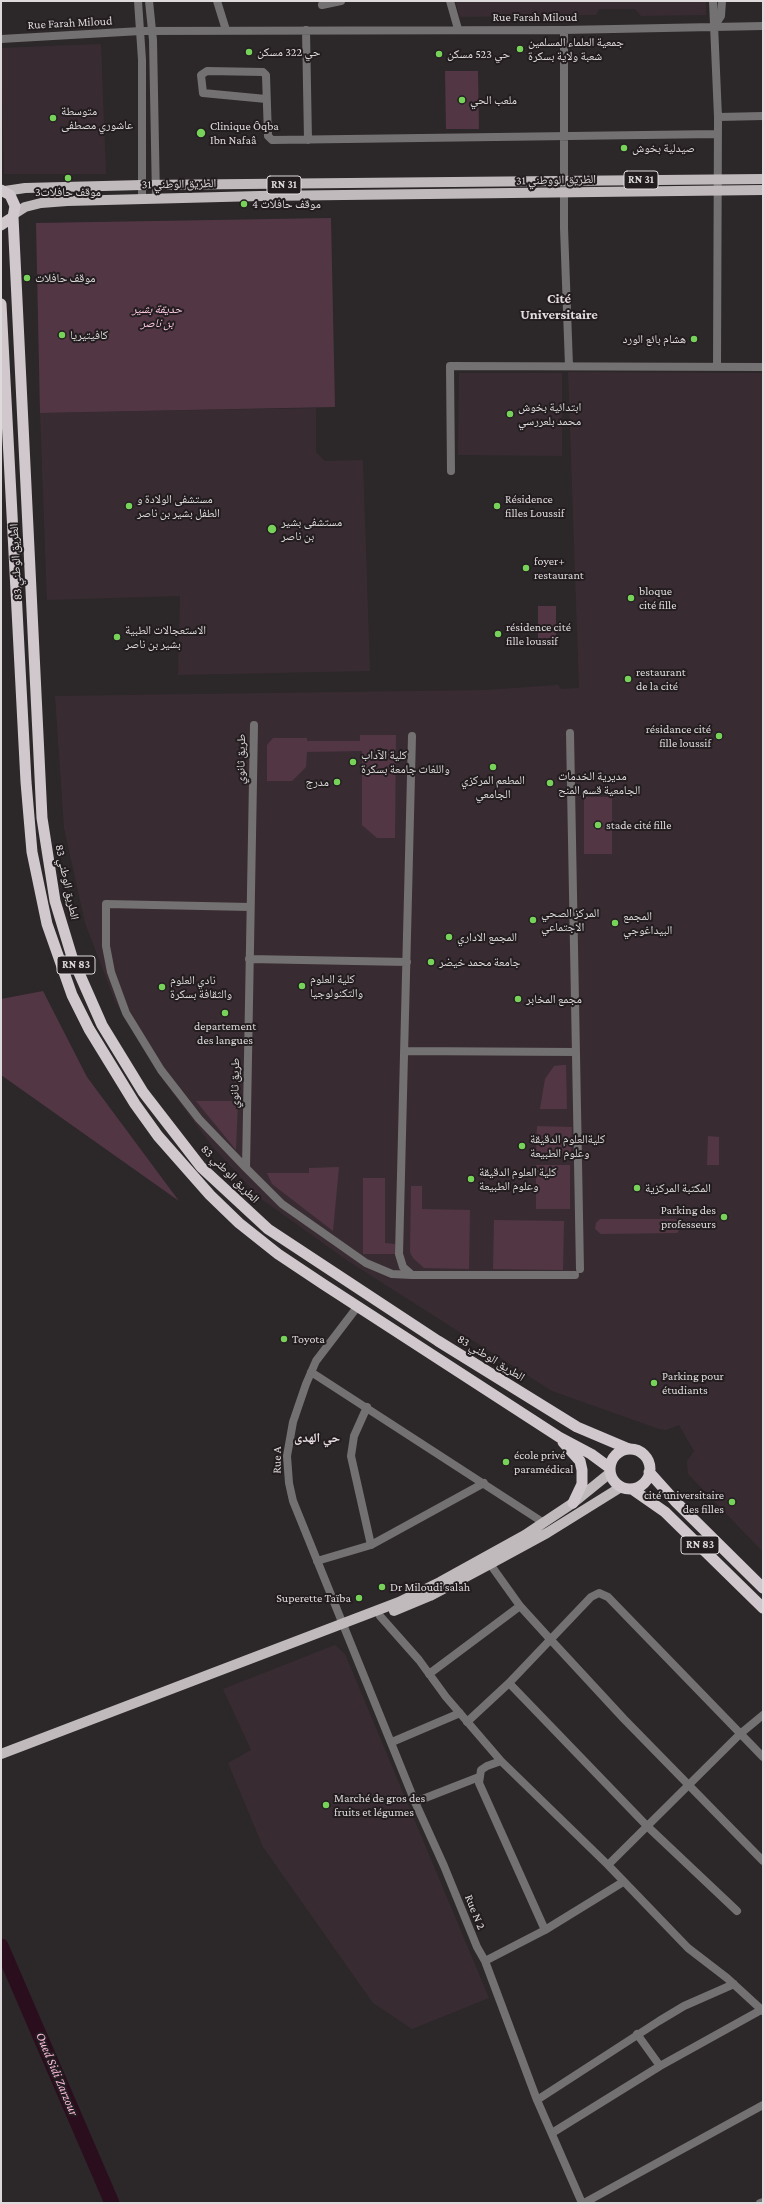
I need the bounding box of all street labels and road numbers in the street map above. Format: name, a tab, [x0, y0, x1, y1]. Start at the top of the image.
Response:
street label: Rue Farah Miloud	[493, 10, 577, 24]
street label: Rue Farah Miloud	[27, 14, 113, 32]
road number: RN 31	[624, 171, 658, 189]
street label: الطريق الووطني 31	[516, 172, 596, 188]
street label: الطريق الوطني 31	[142, 176, 216, 192]
road number: RN 31	[267, 176, 301, 194]
street label: الطريق الوطني 83	[7, 523, 25, 601]
street label: طريق ثانوي	[233, 734, 249, 784]
street label: الطريق الوطني 83	[52, 843, 82, 921]
road number: RN 83	[57, 956, 95, 974]
street label: طريق ثانوي	[227, 1058, 243, 1108]
street label: الطريق الوطني 83	[198, 1142, 262, 1206]
street label: الطريق الوطني 83	[455, 1332, 527, 1384]
street label: Rue A	[270, 1446, 284, 1474]
road number: RN 83	[681, 1536, 719, 1554]
street label: Rue N 2	[462, 1892, 488, 1932]

